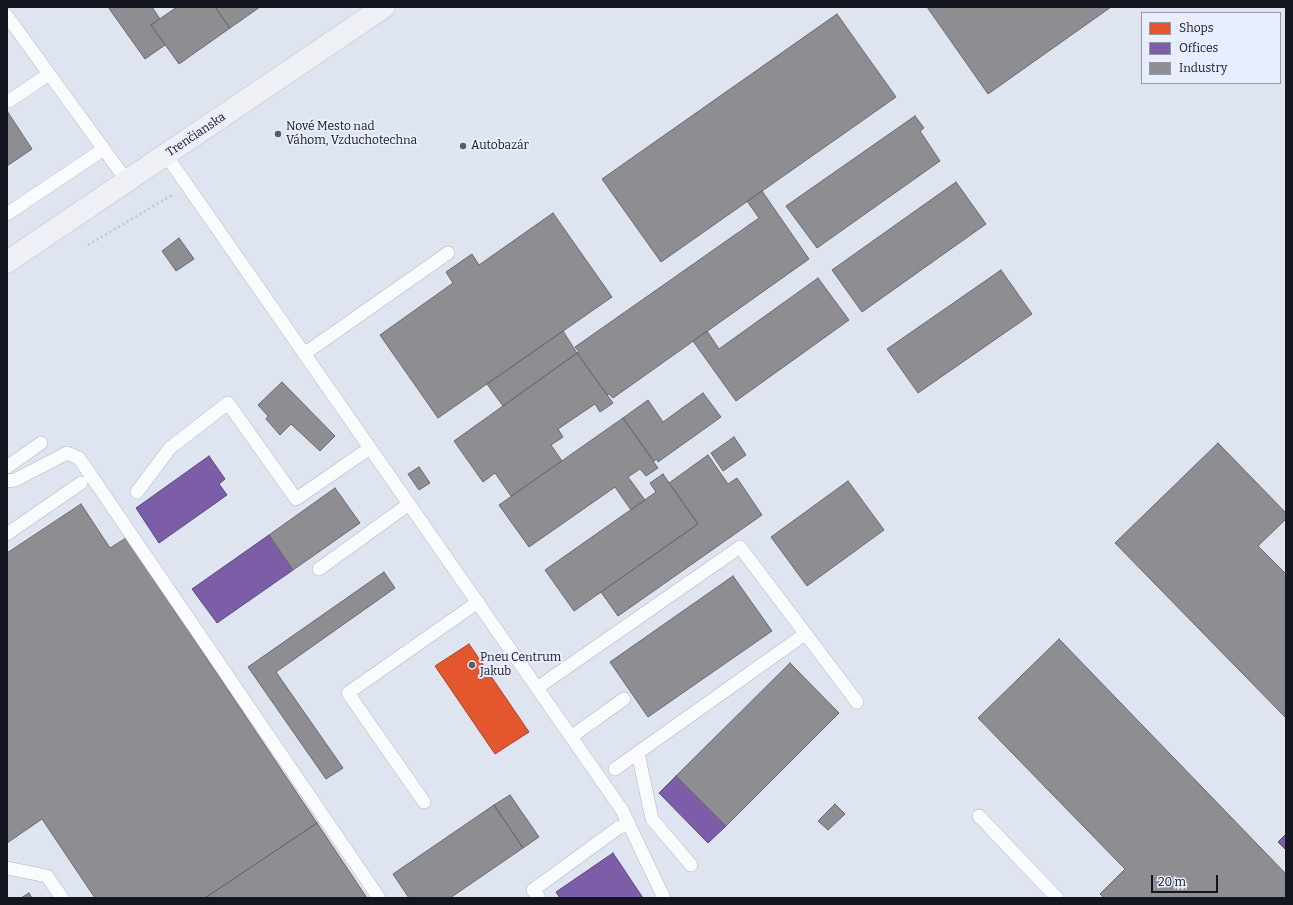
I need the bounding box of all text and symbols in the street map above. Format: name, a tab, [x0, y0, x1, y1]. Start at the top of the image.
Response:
legend	[1141, 12, 1281, 84]
text: Shops	[1179, 21, 1213, 35]
text: Offices	[1179, 41, 1218, 55]
text: Industry	[1179, 61, 1227, 75]
street label: Trenčianska	[164, 110, 228, 160]
place label: Nové Mesto nad Váhom, Vzduchotechna	[286, 120, 417, 148]
marker: Nové Mesto nad Váhom, Vzduchotechna	[273, 129, 283, 139]
place label: Autobazár	[471, 139, 529, 153]
marker: Autobazár	[458, 141, 468, 151]
place label: Pneu Centrum Jakub	[480, 651, 561, 679]
marker: Pneu Centrum Jakub	[467, 660, 477, 670]
scale bar	[1153, 867, 1220, 893]
text: 20 m	[1158, 875, 1186, 889]

